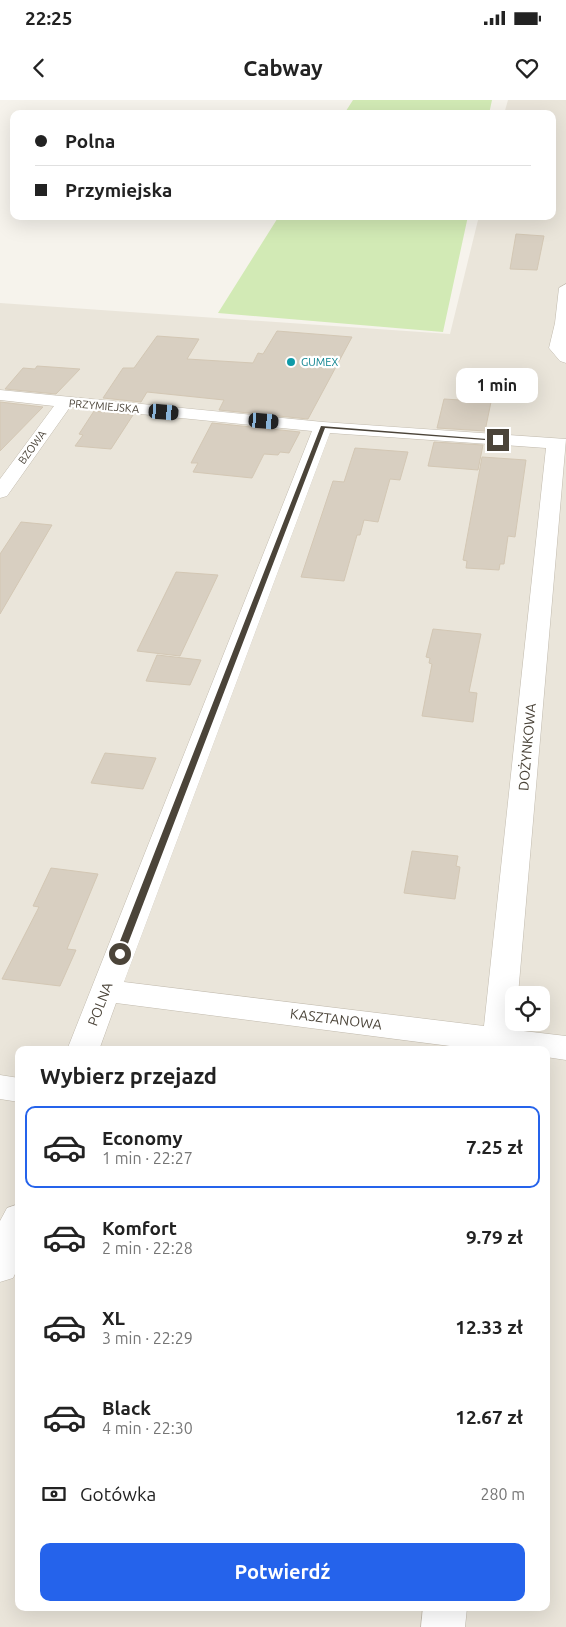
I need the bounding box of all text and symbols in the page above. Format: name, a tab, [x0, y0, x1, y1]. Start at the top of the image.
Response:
text: 22:25	[25, 7, 73, 29]
icon: back	[25, 54, 53, 82]
icon: heart	[513, 54, 541, 82]
text: Cabway	[243, 55, 323, 80]
text: Polna	[65, 130, 115, 152]
text: Przymiejska	[65, 179, 172, 201]
marker: GUMEX	[285, 356, 297, 368]
place label: GUMEX	[301, 356, 339, 368]
callout: 1 min	[457, 368, 539, 402]
text: 1 min	[477, 376, 517, 394]
street label: PRZYMIEJSKA	[68, 397, 140, 415]
car	[148, 403, 179, 421]
car	[248, 412, 279, 430]
street label: BZOWA	[16, 427, 49, 466]
route end	[487, 429, 509, 451]
street label: DOŻYNKOWA	[515, 703, 539, 791]
route start	[109, 943, 131, 965]
street label: POLNA	[84, 980, 116, 1028]
map controls	[505, 986, 550, 1031]
button: locate	[505, 986, 550, 1031]
street label: KASZTANOWA	[289, 1005, 383, 1033]
text: Wybierz przejazd	[40, 1063, 217, 1088]
icon: car	[42, 1125, 87, 1170]
text: Economy	[102, 1127, 183, 1149]
text: 7.25 zł	[466, 1136, 523, 1158]
text: 1 min · 22:27	[102, 1149, 193, 1167]
icon: car	[42, 1215, 87, 1260]
text: Komfort	[102, 1217, 177, 1239]
text: 9.79 zł	[466, 1226, 523, 1248]
text: 2 min · 22:28	[102, 1239, 193, 1257]
icon: car	[42, 1305, 87, 1350]
text: XL	[102, 1307, 125, 1329]
text: 12.33 zł	[455, 1316, 523, 1338]
text: 3 min · 22:29	[102, 1329, 193, 1347]
icon: car	[42, 1395, 87, 1440]
text: Black	[102, 1397, 151, 1419]
text: 12.67 zł	[455, 1406, 523, 1428]
text: 4 min · 22:30	[102, 1419, 193, 1437]
icon: cash	[40, 1480, 68, 1508]
text: Gotówka	[80, 1483, 156, 1505]
text: 280 m	[480, 1485, 525, 1503]
button: Potwierdź	[40, 1543, 525, 1601]

